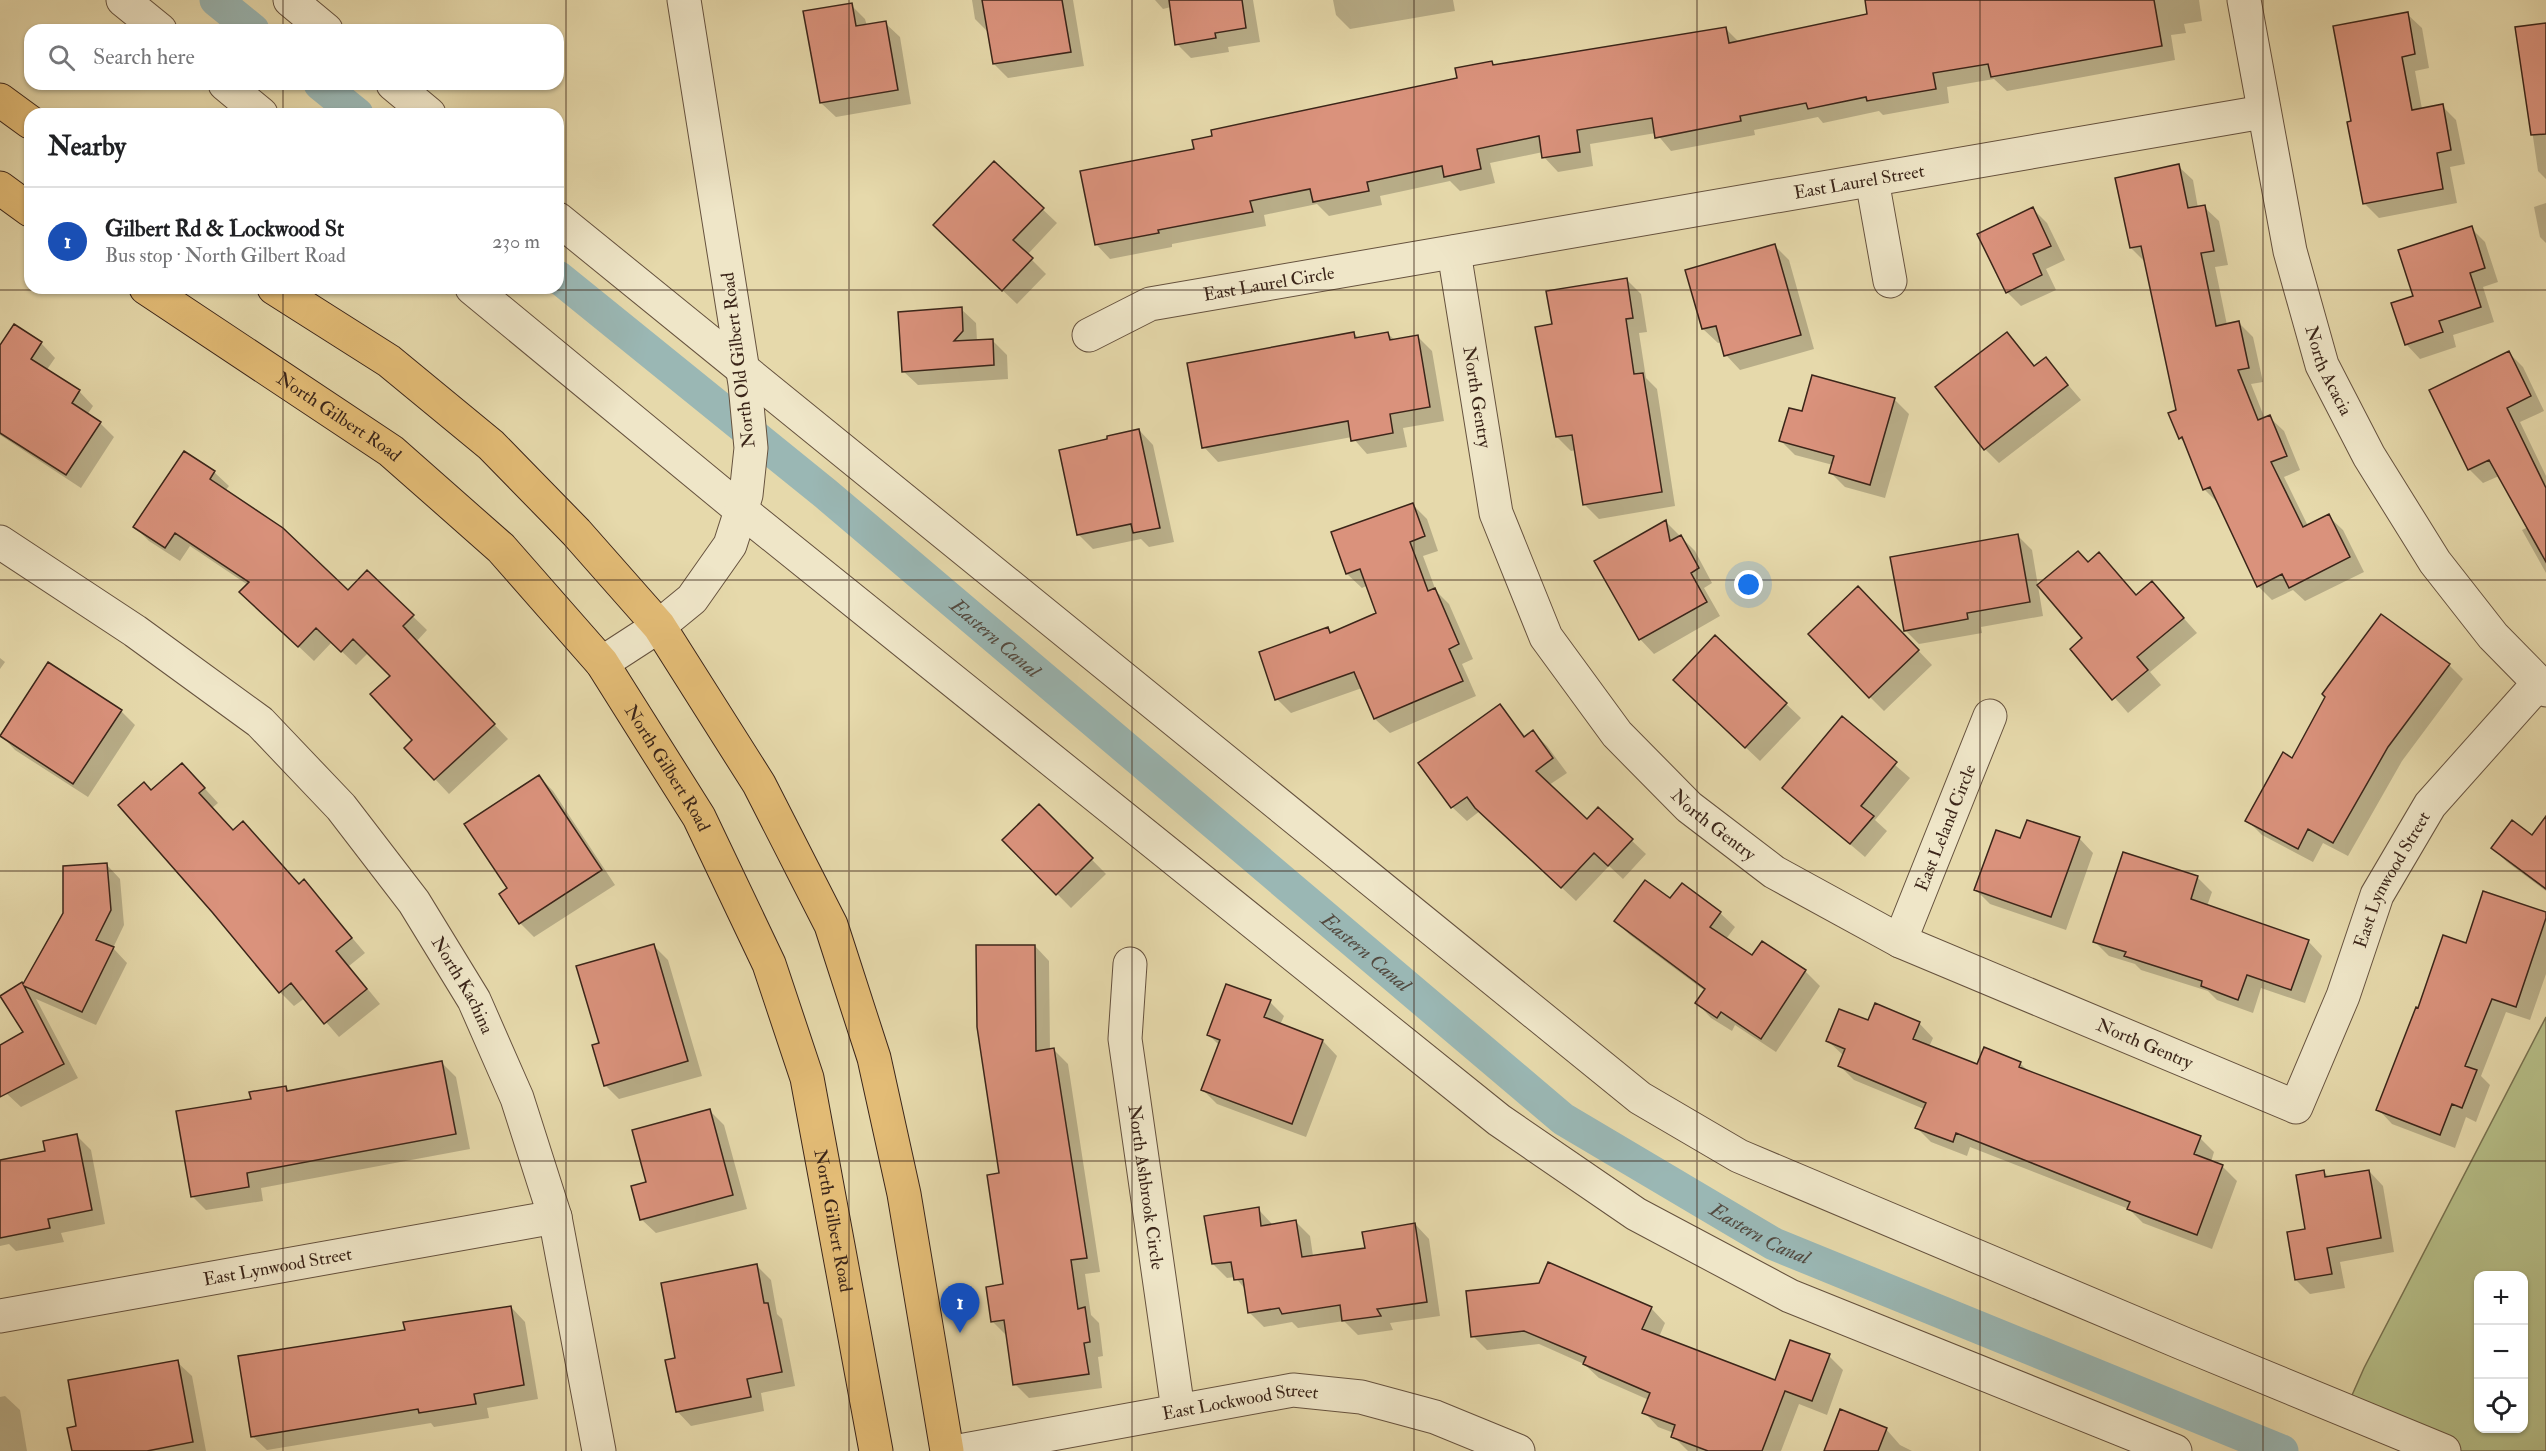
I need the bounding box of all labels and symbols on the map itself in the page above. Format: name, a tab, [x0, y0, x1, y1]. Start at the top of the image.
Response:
street label: East Laurel Street	[1792, 160, 1926, 205]
street label: East Laurel Circle	[1202, 261, 1337, 307]
street label: North Old Gilbert Road	[716, 271, 761, 449]
street label: North Acacia	[2300, 323, 2357, 420]
street label: North Gentry	[1457, 345, 1497, 451]
street label: North Gilbert Road	[272, 367, 406, 467]
your location	[1734, 570, 1763, 599]
water label: Eastern Canal	[944, 592, 1047, 685]
street label: North Gilbert Road	[619, 701, 715, 835]
street label: East Leland Circle	[1910, 761, 1982, 895]
street label: North Gentry	[1666, 784, 1761, 867]
street label: East Lynwood Street	[2349, 807, 2436, 951]
water label: Eastern Canal	[1314, 906, 1417, 999]
street label: North Kachina	[426, 932, 499, 1038]
street label: North Gentry	[2093, 1014, 2197, 1075]
street label: North Ashbrook Circle	[1123, 1104, 1169, 1272]
street label: North Gilbert Road	[808, 1147, 857, 1294]
water label: Eastern Canal	[1703, 1196, 1815, 1271]
street label: East Lynwood Street	[202, 1242, 354, 1292]
pin: 1	[940, 1284, 980, 1333]
street label: East Lockwood Street	[1161, 1379, 1320, 1426]

